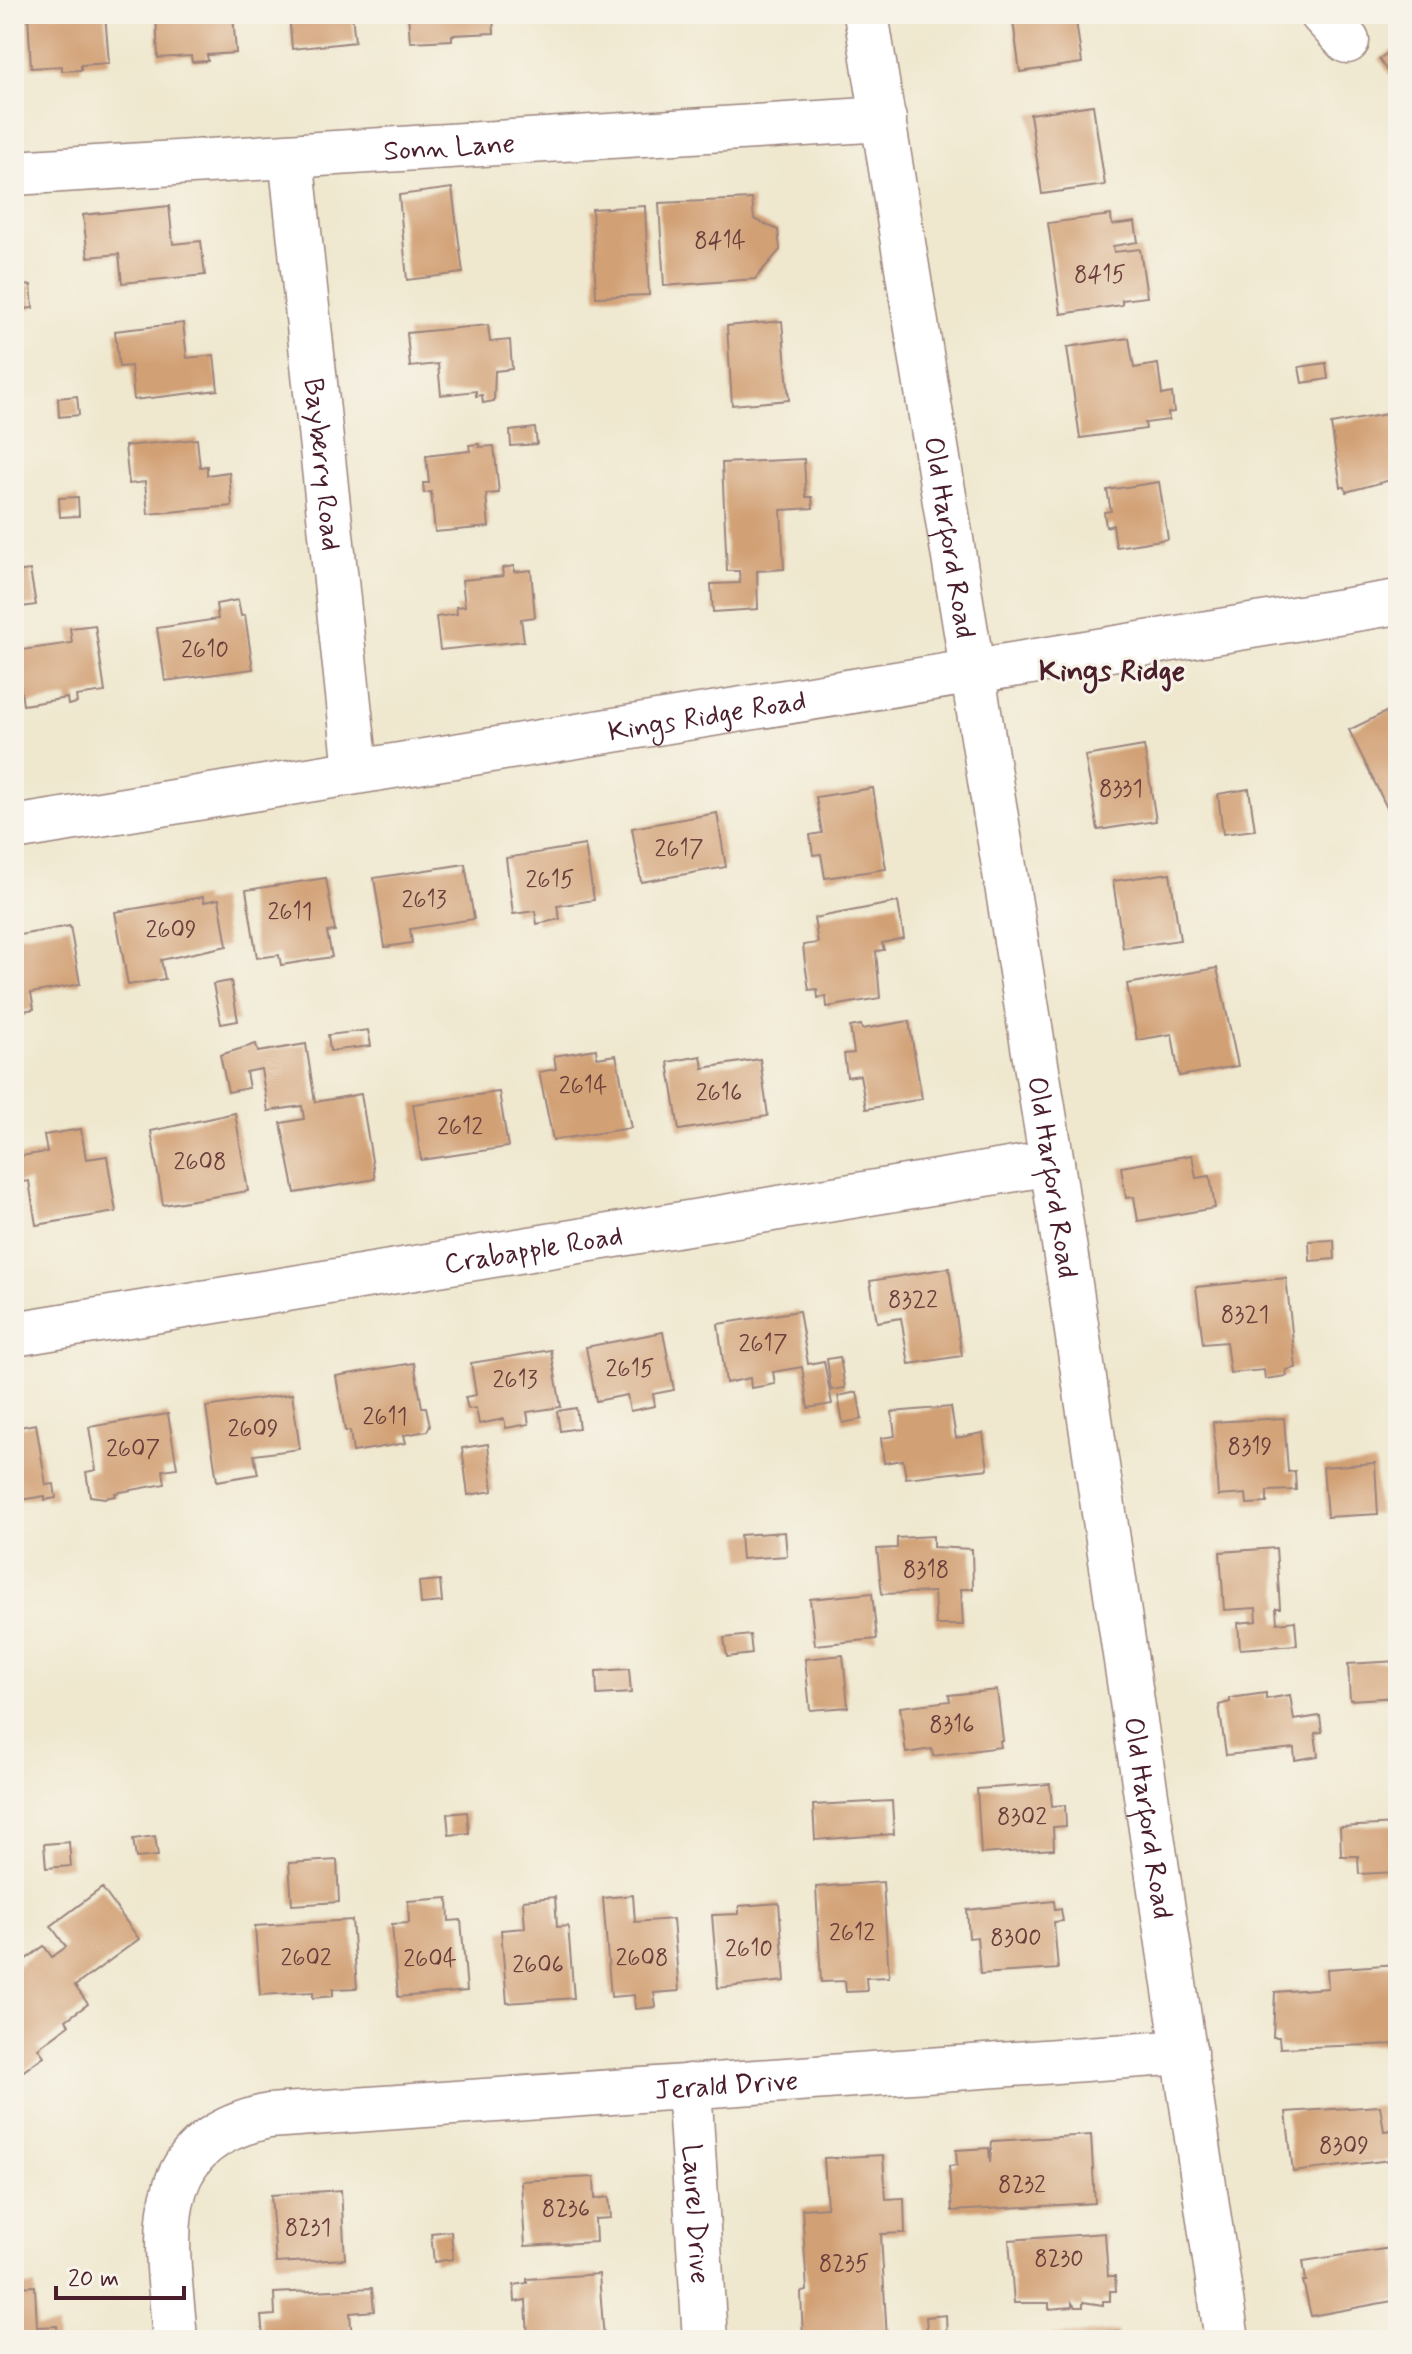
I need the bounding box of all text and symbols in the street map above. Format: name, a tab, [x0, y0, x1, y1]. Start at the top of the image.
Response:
street label: Sonn Lane	[382, 126, 516, 171]
house number: 8414	[694, 226, 746, 257]
house number: 8415	[1074, 260, 1126, 291]
street label: Bayberry Road	[294, 376, 349, 553]
street label: Old Harford Road	[914, 434, 983, 641]
house number: 2610	[181, 635, 229, 666]
district label: Kings Ridge	[1039, 652, 1185, 694]
street label: Kings Ridge Road	[606, 683, 809, 752]
house number: 8331	[1099, 774, 1143, 805]
house number: 2617	[655, 834, 703, 865]
house number: 2615	[526, 865, 574, 896]
house number: 2613	[401, 885, 447, 916]
house number: 2611	[267, 897, 313, 928]
house number: 2609	[145, 915, 197, 946]
house number: 2614	[559, 1071, 607, 1102]
street label: Old Harford Road	[1017, 1074, 1085, 1281]
house number: 2616	[696, 1078, 742, 1109]
house number: 2612	[437, 1112, 483, 1143]
house number: 2608	[174, 1147, 227, 1178]
street label: Crabapple Road	[441, 1218, 625, 1284]
house number: 8322	[888, 1285, 938, 1316]
house number: 8321	[1221, 1300, 1269, 1331]
house number: 2617	[739, 1329, 787, 1360]
house number: 2615	[606, 1354, 654, 1385]
house number: 2613	[492, 1365, 538, 1396]
house number: 2611	[362, 1402, 408, 1433]
house number: 2609	[227, 1414, 279, 1445]
house number: 8319	[1228, 1432, 1272, 1463]
house number: 2607	[106, 1434, 160, 1465]
house number: 8318	[903, 1555, 949, 1586]
house number: 8316	[929, 1710, 975, 1741]
street label: Old Harford Road	[1114, 1715, 1180, 1922]
house number: 8302	[997, 1802, 1047, 1833]
house number: 2612	[829, 1918, 875, 1949]
house number: 8300	[990, 1923, 1042, 1954]
house number: 2610	[725, 1934, 773, 1965]
house number: 2602	[280, 1943, 332, 1974]
house number: 2608	[616, 1943, 669, 1974]
house number: 2604	[403, 1944, 457, 1975]
house number: 2606	[512, 1950, 564, 1981]
street label: Jerald Drive	[654, 2063, 800, 2110]
house number: 8309	[1319, 2131, 1369, 2162]
street label: Laurel Drive	[672, 2143, 717, 2285]
house number: 8232	[998, 2170, 1046, 2201]
house number: 8236	[542, 2194, 590, 2225]
house number: 8231	[285, 2213, 331, 2244]
house number: 8230	[1034, 2244, 1084, 2275]
house number: 8235	[819, 2249, 869, 2280]
scale bar	[56, 2250, 184, 2300]
text: 20 m	[68, 2264, 119, 2295]

